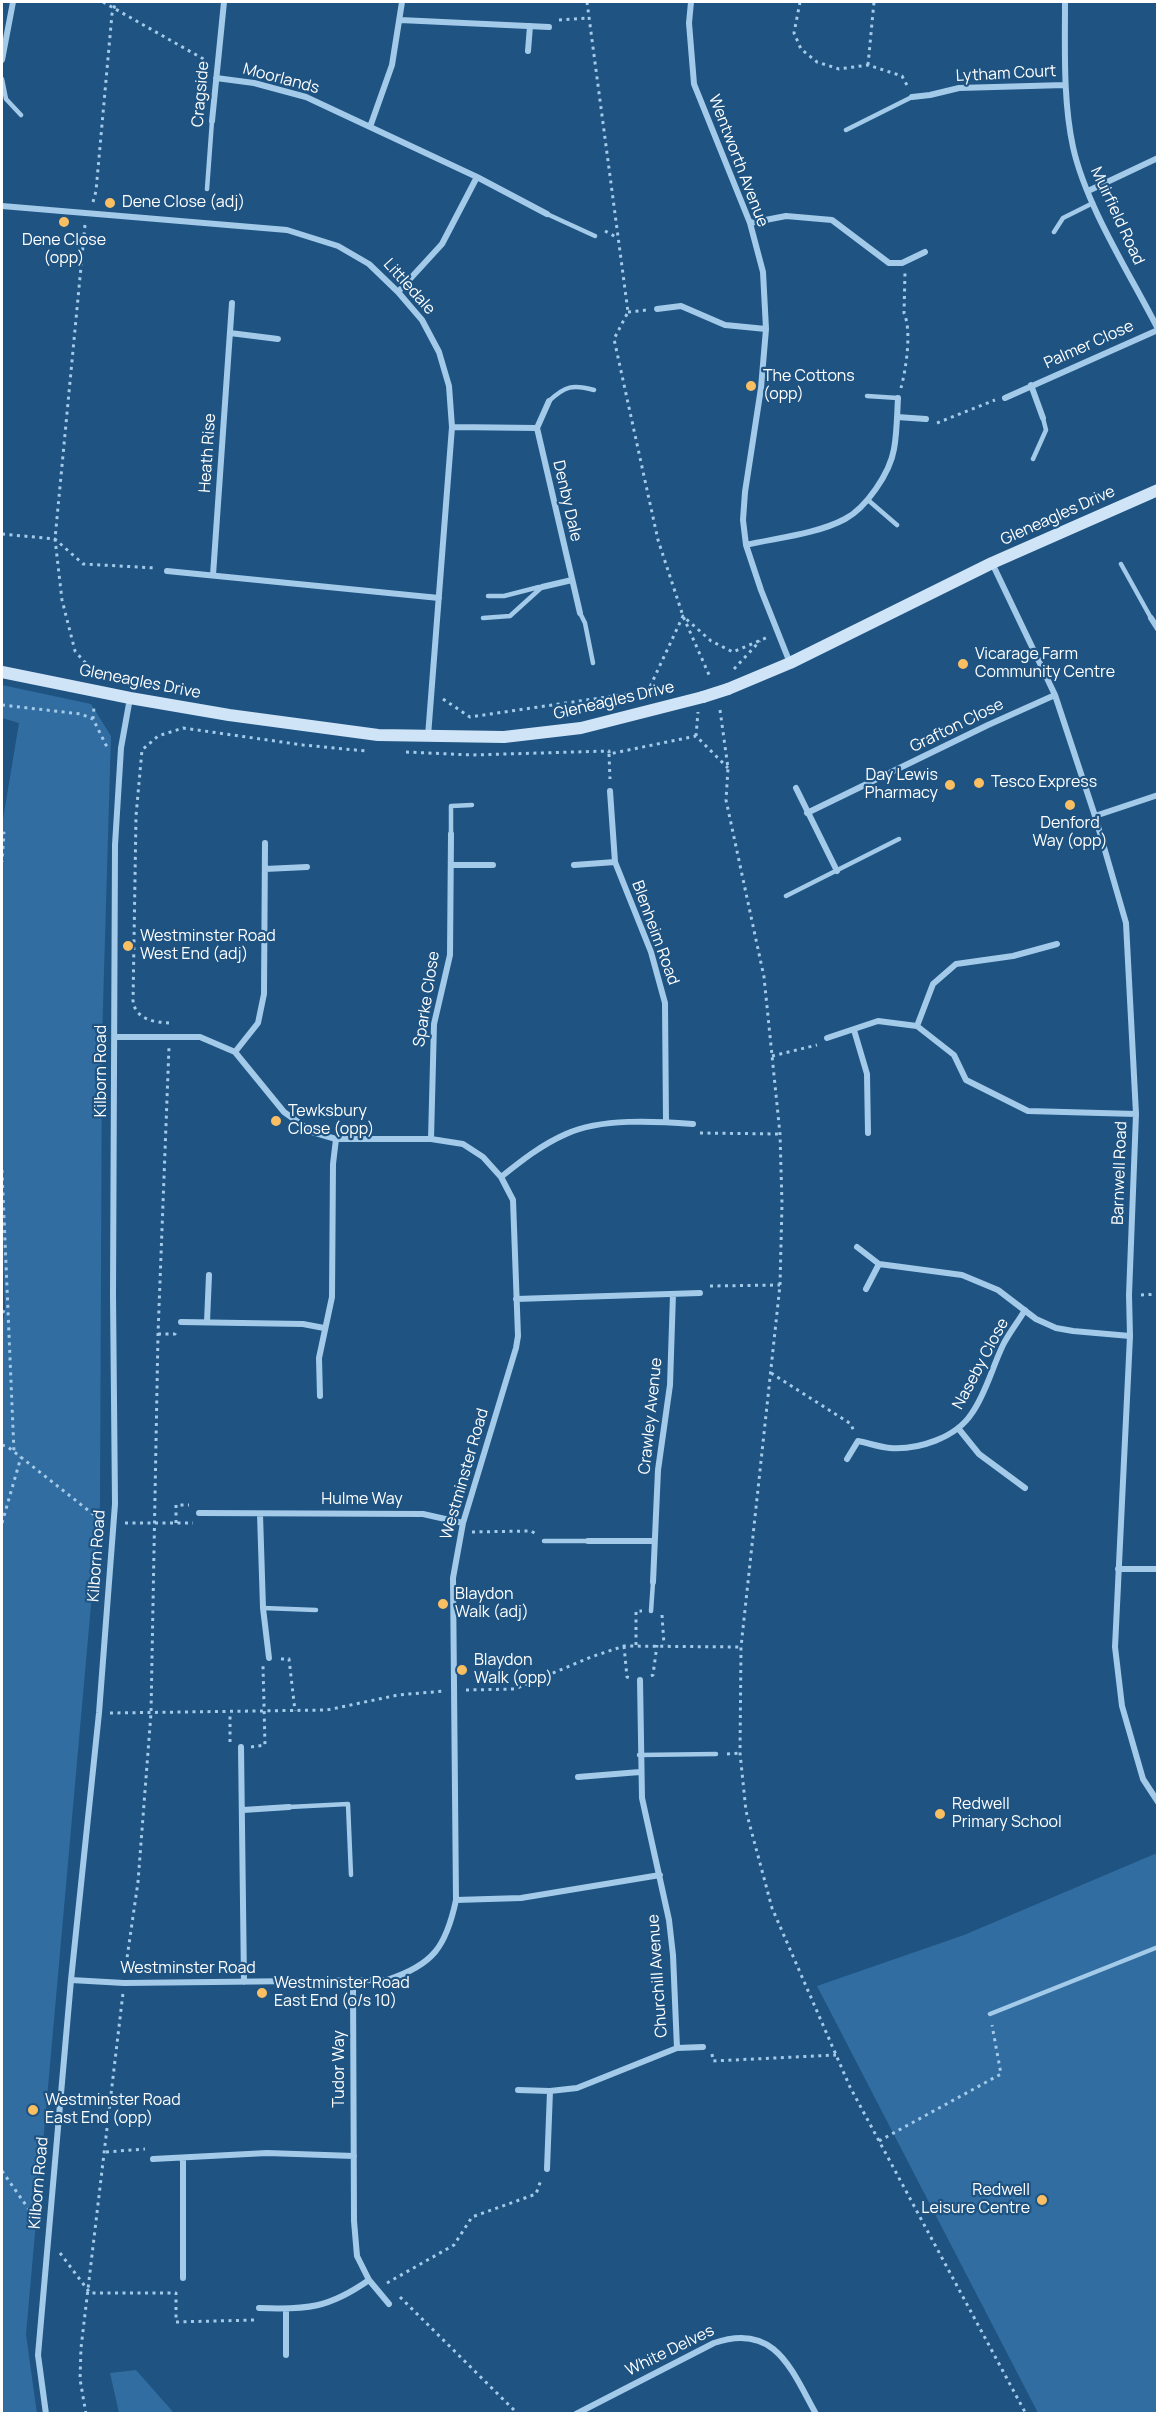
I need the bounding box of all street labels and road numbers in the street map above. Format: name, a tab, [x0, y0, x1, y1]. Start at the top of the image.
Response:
street label: Cragside	[189, 60, 213, 128]
street label: Moorlands	[241, 60, 321, 98]
street label: Lytham Court	[955, 62, 1057, 86]
street label: Wentworth Avenue	[704, 92, 772, 230]
street label: Muirfield Road	[1086, 164, 1148, 268]
street label: Littledale	[379, 255, 439, 319]
street label: Palmer Close	[1041, 317, 1137, 373]
street label: Heath Rise	[196, 413, 220, 493]
street label: Denby Dale	[548, 459, 586, 543]
street label: Gleneagles Drive	[998, 482, 1118, 550]
street label: Gleneagles Drive	[78, 661, 202, 703]
street label: Gleneagles Drive	[552, 678, 676, 724]
street label: Grafton Close	[907, 695, 1007, 757]
street label: Blenheim Road	[627, 878, 683, 988]
street label: Sparke Close	[410, 950, 444, 1048]
street label: Kilborn Road	[92, 1025, 112, 1117]
street label: Barnwell Road	[1109, 1121, 1131, 1225]
street label: Naseby Close	[949, 1315, 1013, 1413]
street label: Crawley Avenue	[635, 1357, 667, 1475]
street label: Westminster Road	[437, 1406, 493, 1542]
street label: Hulme Way	[321, 1490, 403, 1510]
street label: Kilborn Road	[84, 1509, 110, 1603]
street label: Churchill Avenue	[644, 1914, 672, 2038]
street label: Westminster Road	[120, 1959, 256, 1979]
street label: Tudor Way	[330, 2030, 350, 2108]
street label: Kilborn Road	[25, 2136, 53, 2230]
street label: White Delves	[623, 2321, 717, 2381]

